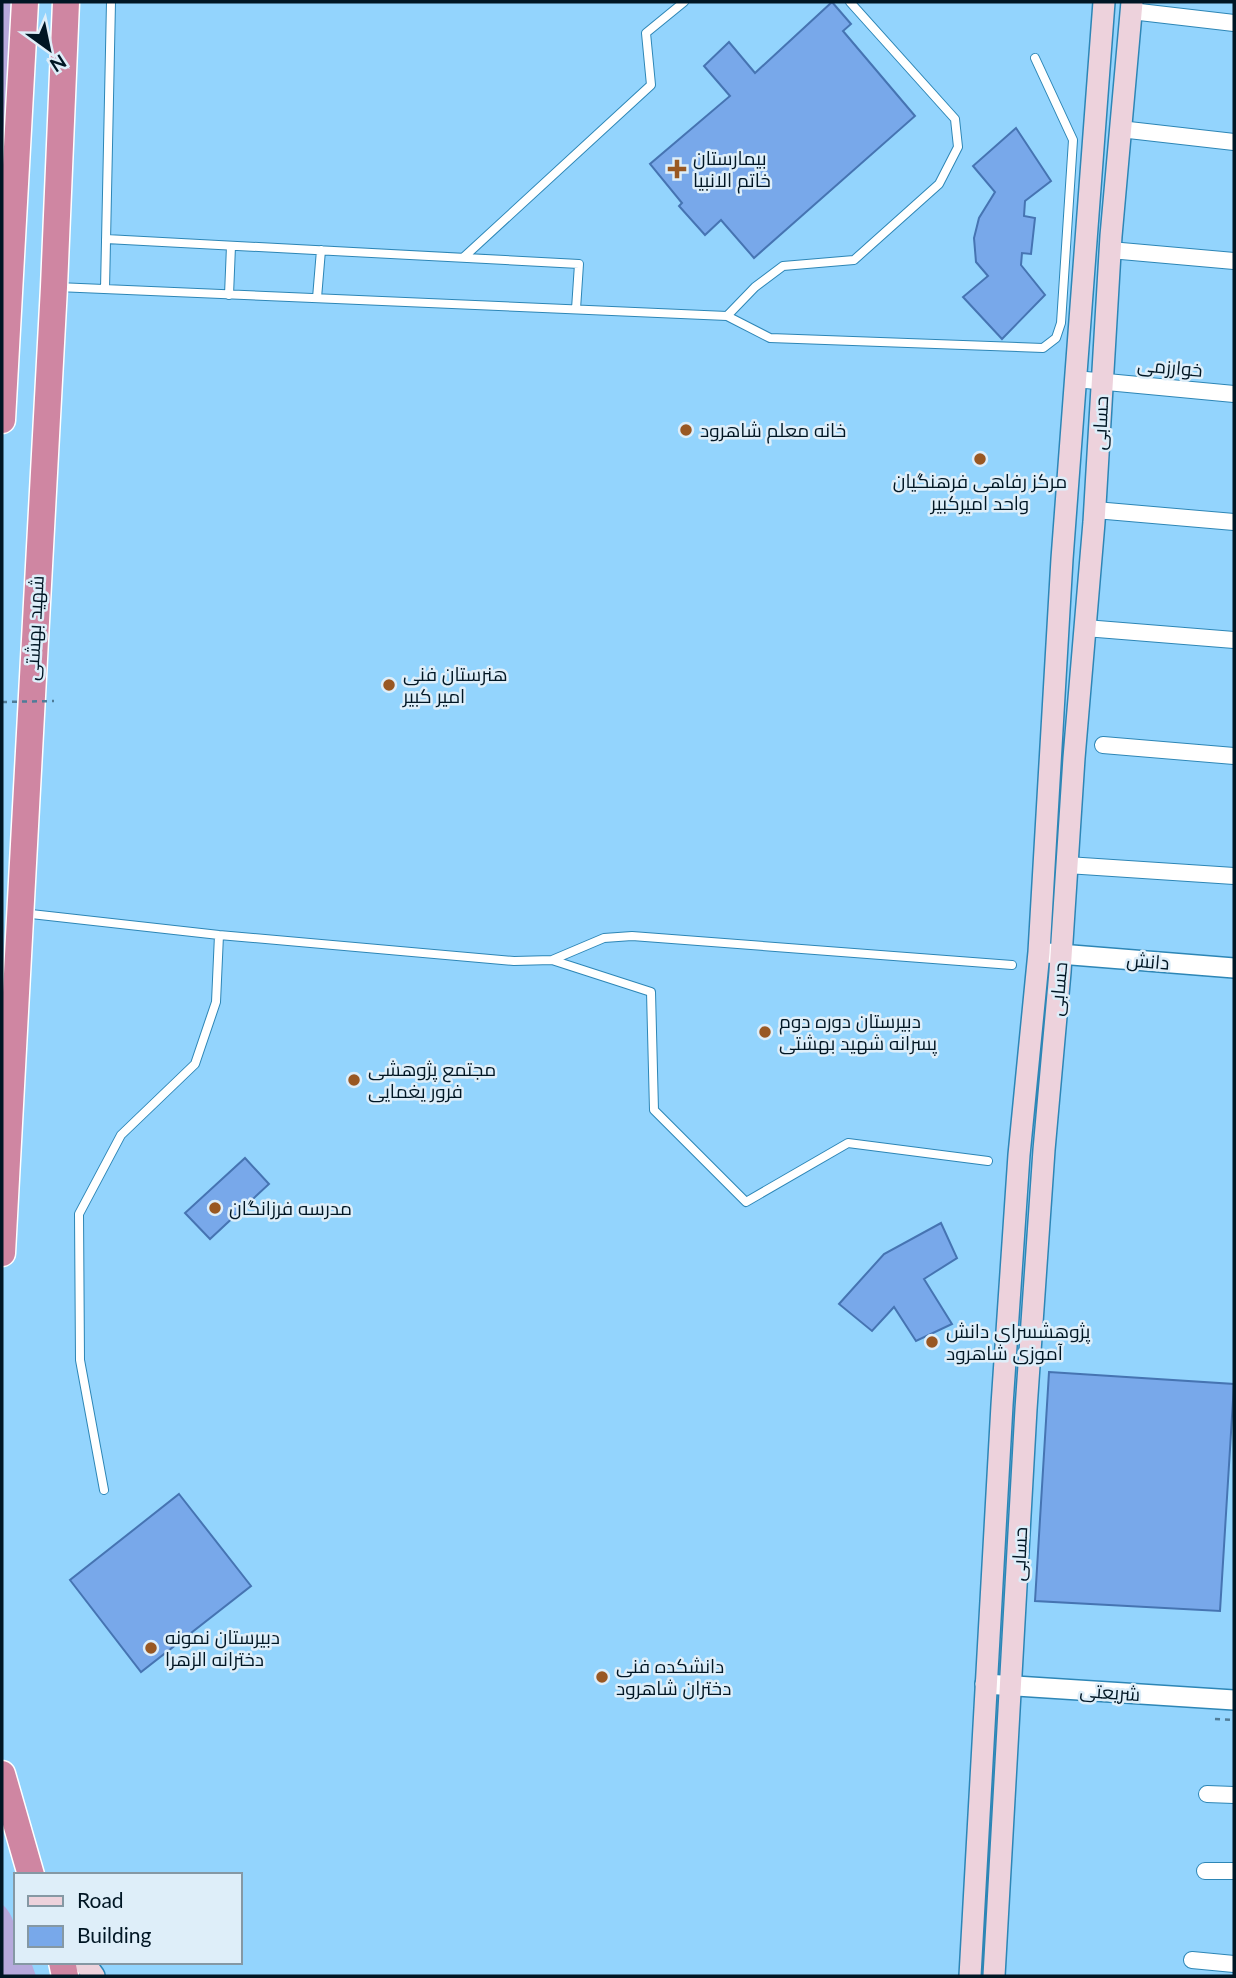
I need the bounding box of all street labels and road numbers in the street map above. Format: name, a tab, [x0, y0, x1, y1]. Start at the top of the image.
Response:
street label: خوارزمی	[1136, 352, 1204, 382]
street label: حسابی	[1087, 395, 1113, 451]
street label: شهید بهشتی	[19, 575, 49, 681]
street label: دانش	[1126, 947, 1170, 975]
street label: حسابی	[1044, 961, 1072, 1017]
street label: حسابی	[1006, 1526, 1032, 1582]
street label: شریعتی	[1079, 1678, 1141, 1706]

